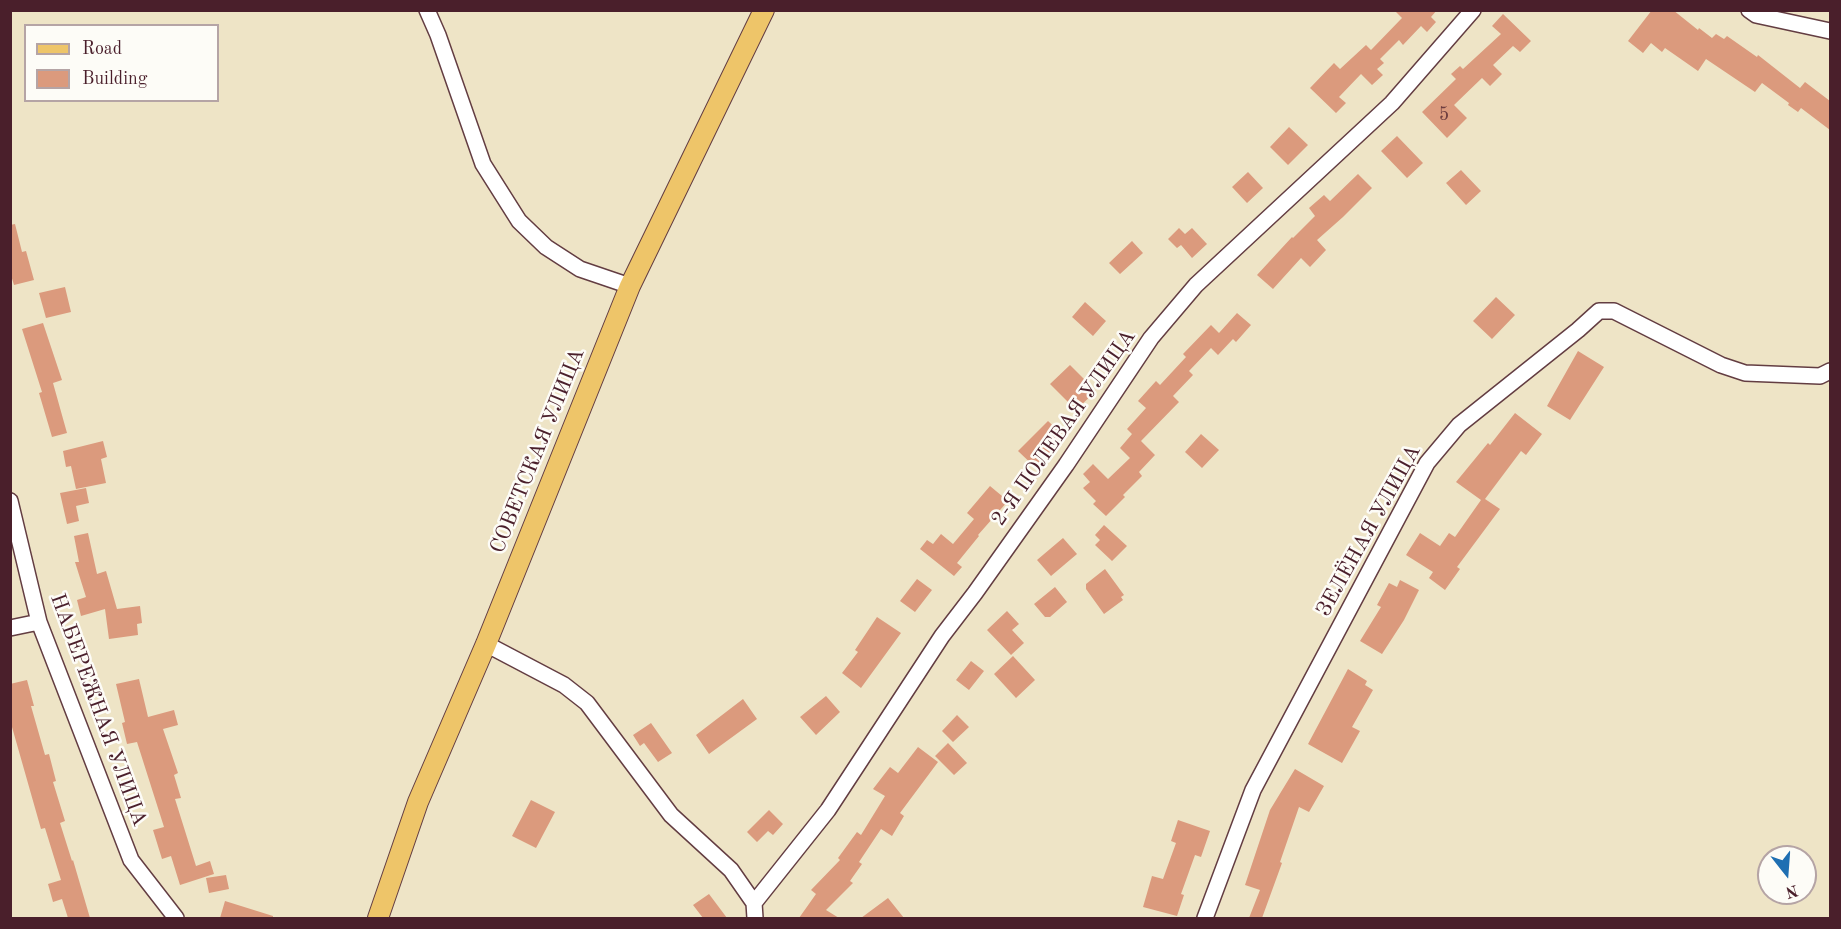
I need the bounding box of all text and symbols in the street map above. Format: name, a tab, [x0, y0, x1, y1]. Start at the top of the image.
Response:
legend	[24, 24, 219, 102]
text: Road	[82, 40, 122, 58]
text: Building	[82, 70, 147, 88]
house number: 5	[1439, 104, 1449, 126]
street label: 2-Я ПОЛЕВАЯ УЛИЦА	[987, 325, 1141, 531]
street label: СОВЕТСКАЯ УЛИЦА	[485, 345, 591, 557]
street label: ЗЕЛЁНАЯ УЛИЦА	[1311, 441, 1427, 621]
street label: НАБЕРЕЖНАЯ УЛИЦА	[44, 590, 152, 830]
north arrow	[1757, 845, 1817, 905]
text: N	[1783, 881, 1800, 900]

